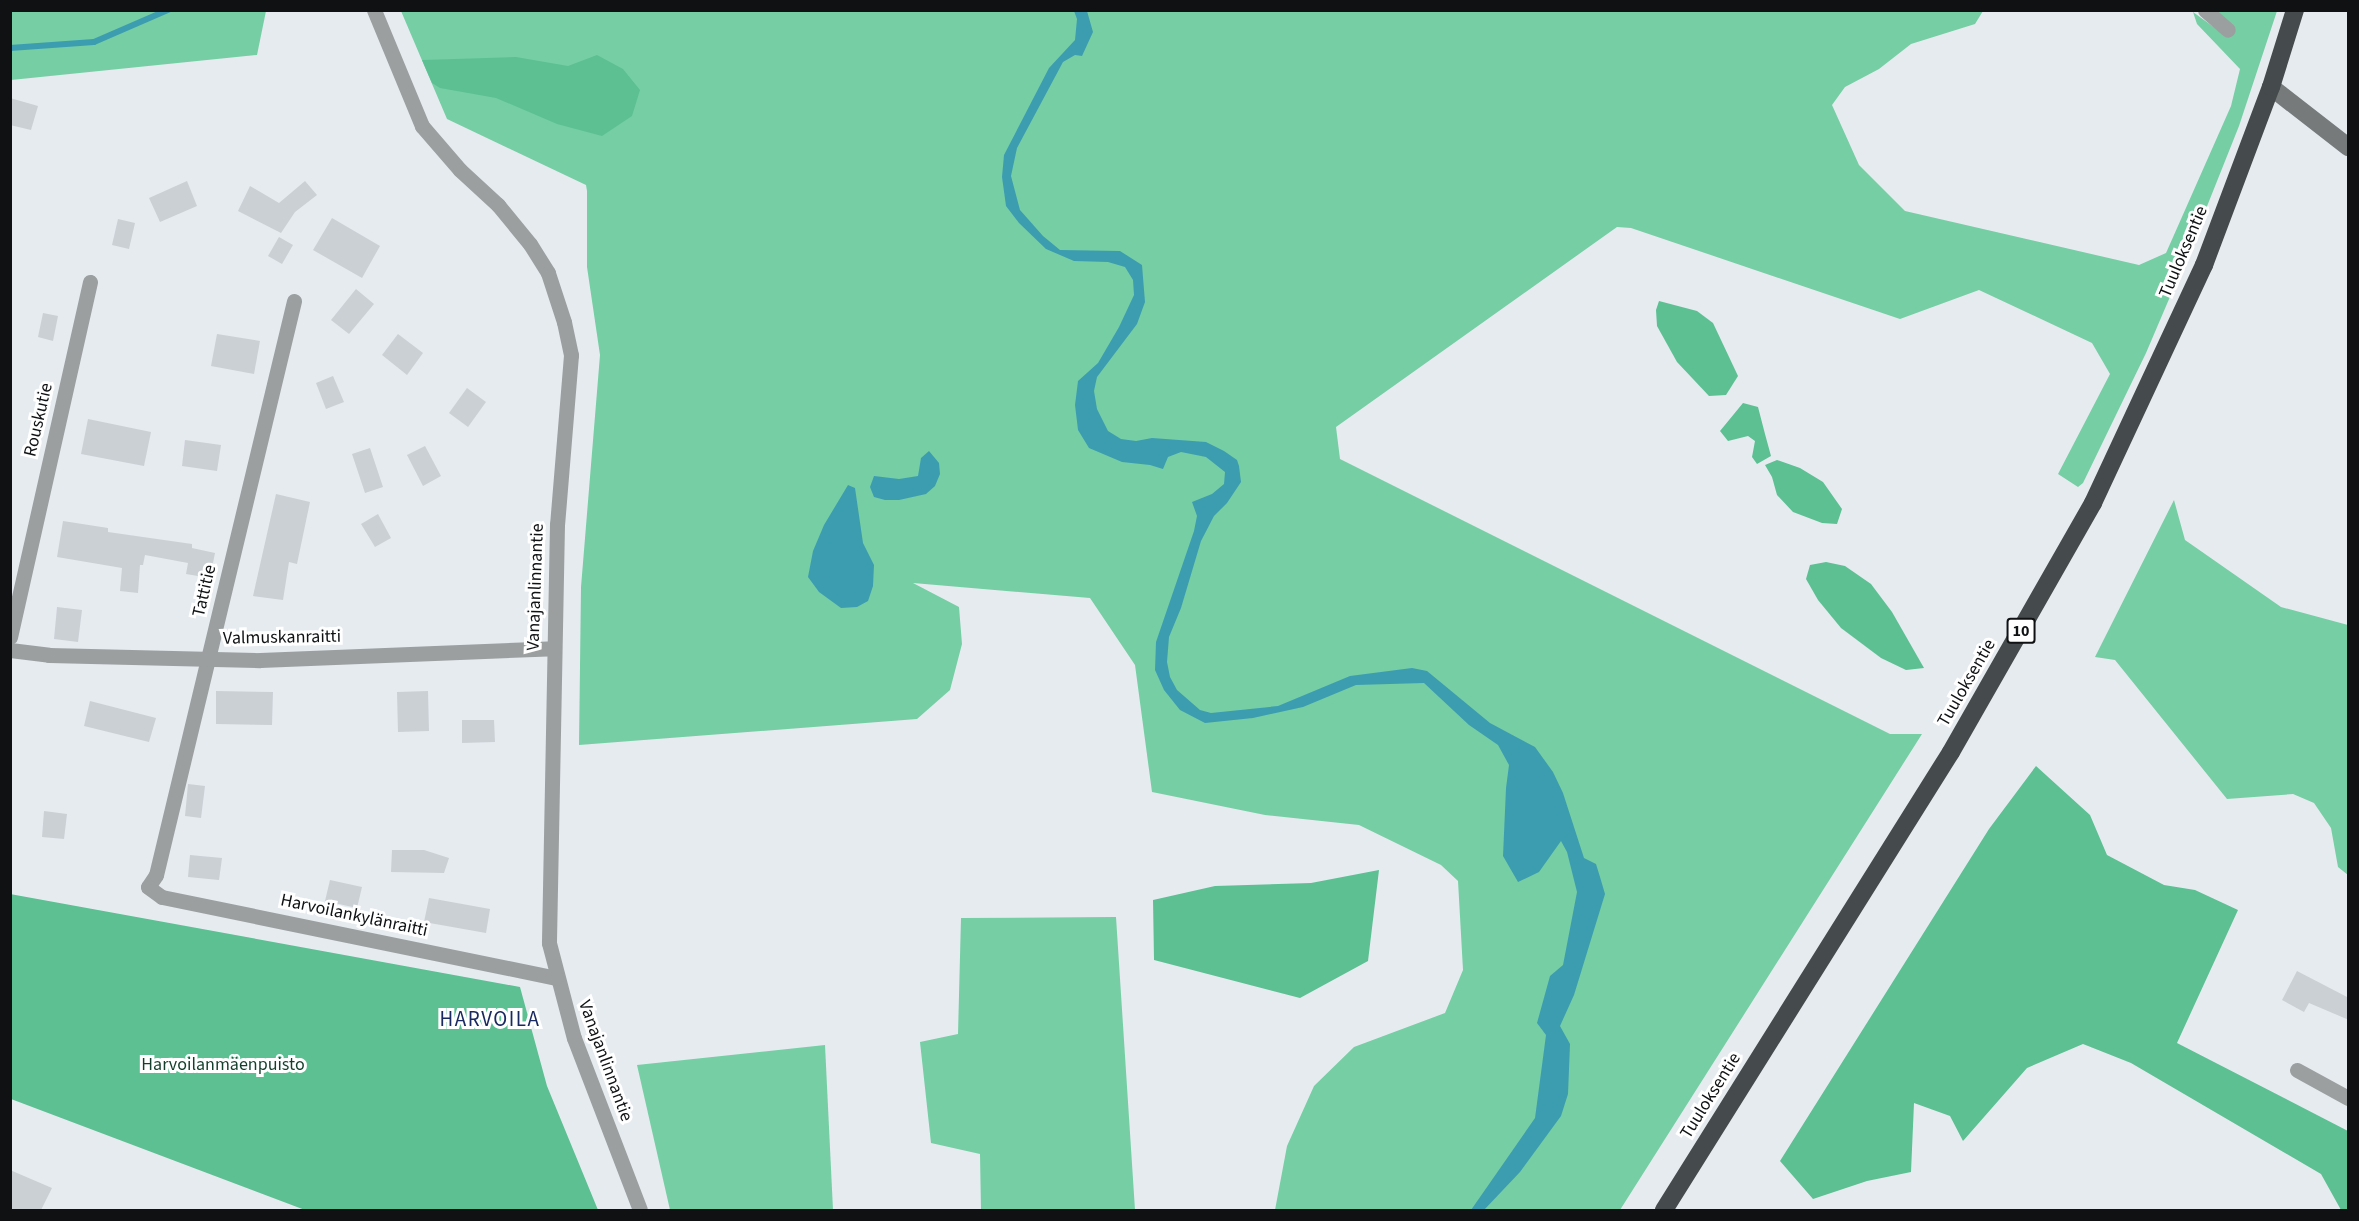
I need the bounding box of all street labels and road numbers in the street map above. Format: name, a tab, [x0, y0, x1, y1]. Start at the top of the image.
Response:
street label: Tuuloksentie	[2155, 203, 2213, 301]
street label: Rouskutie	[20, 381, 58, 459]
street label: Vanajanlinnantie	[523, 523, 549, 651]
street label: Tattitie	[189, 563, 221, 619]
road number: 10	[2006, 618, 2036, 644]
street label: Valmuskanraitti	[223, 626, 341, 650]
street label: Tuuloksentie	[1933, 635, 2001, 731]
street label: Harvoilankylänraitti	[278, 890, 430, 942]
street label: Vanajanlinnantie	[573, 997, 637, 1125]
street label: Tuuloksentie	[1676, 1049, 1746, 1143]

